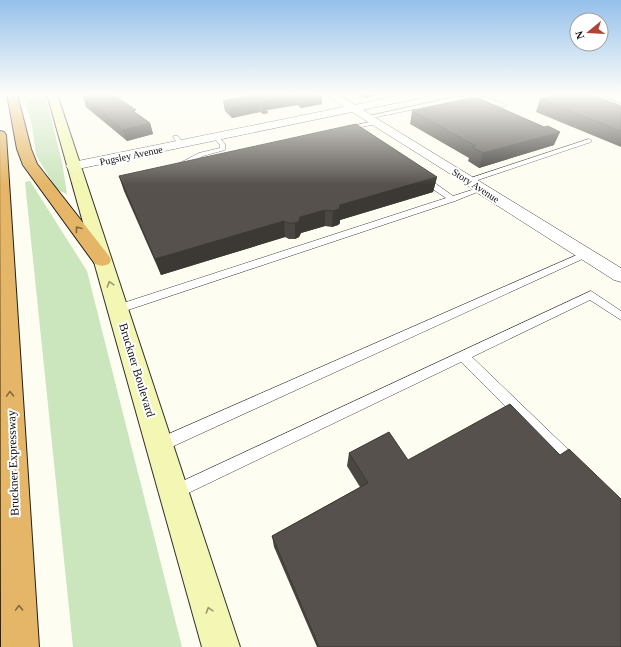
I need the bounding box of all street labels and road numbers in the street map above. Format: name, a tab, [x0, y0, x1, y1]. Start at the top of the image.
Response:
street label: Pugsley Avenue	[99, 143, 164, 168]
street label: Story Avenue	[450, 166, 502, 205]
street label: Bruckner Boulevard	[116, 321, 158, 419]
street label: Bruckner Expressway	[4, 410, 22, 516]

